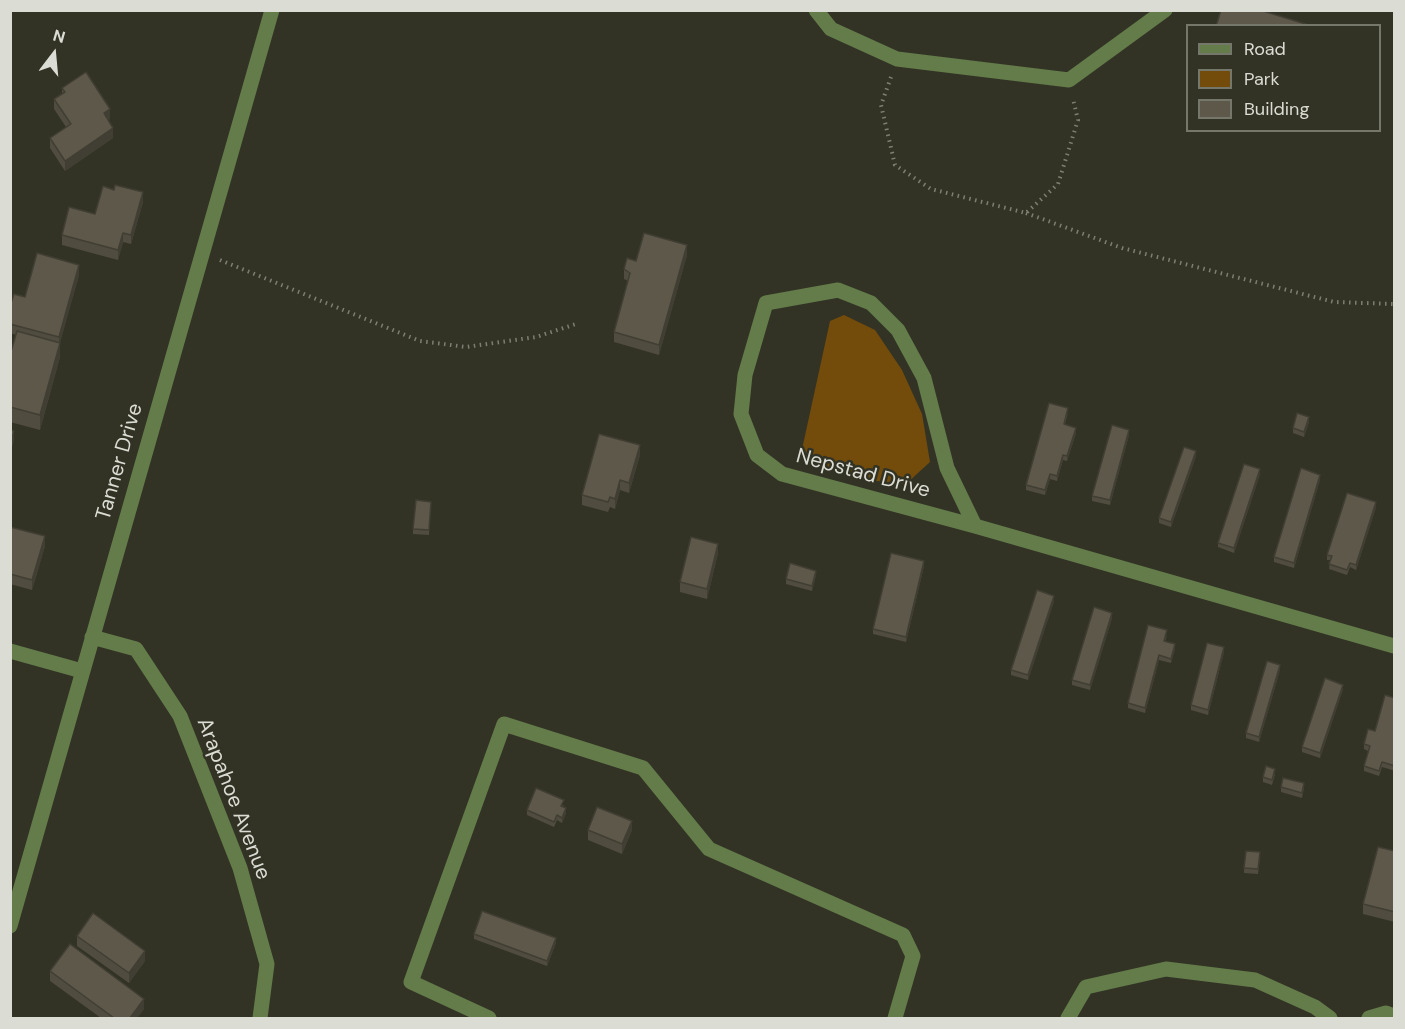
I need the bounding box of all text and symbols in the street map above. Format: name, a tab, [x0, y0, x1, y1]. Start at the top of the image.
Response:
north arrow	[24, 24, 84, 84]
legend	[1186, 24, 1381, 132]
text: N	[51, 25, 68, 48]
text: Road	[1244, 37, 1286, 61]
text: Park	[1244, 67, 1280, 91]
text: Building	[1244, 97, 1309, 121]
street label: Tanner Drive	[91, 400, 149, 524]
street label: Nepstad Drive	[793, 444, 933, 504]
street label: Arapahoe Avenue	[191, 715, 275, 883]

